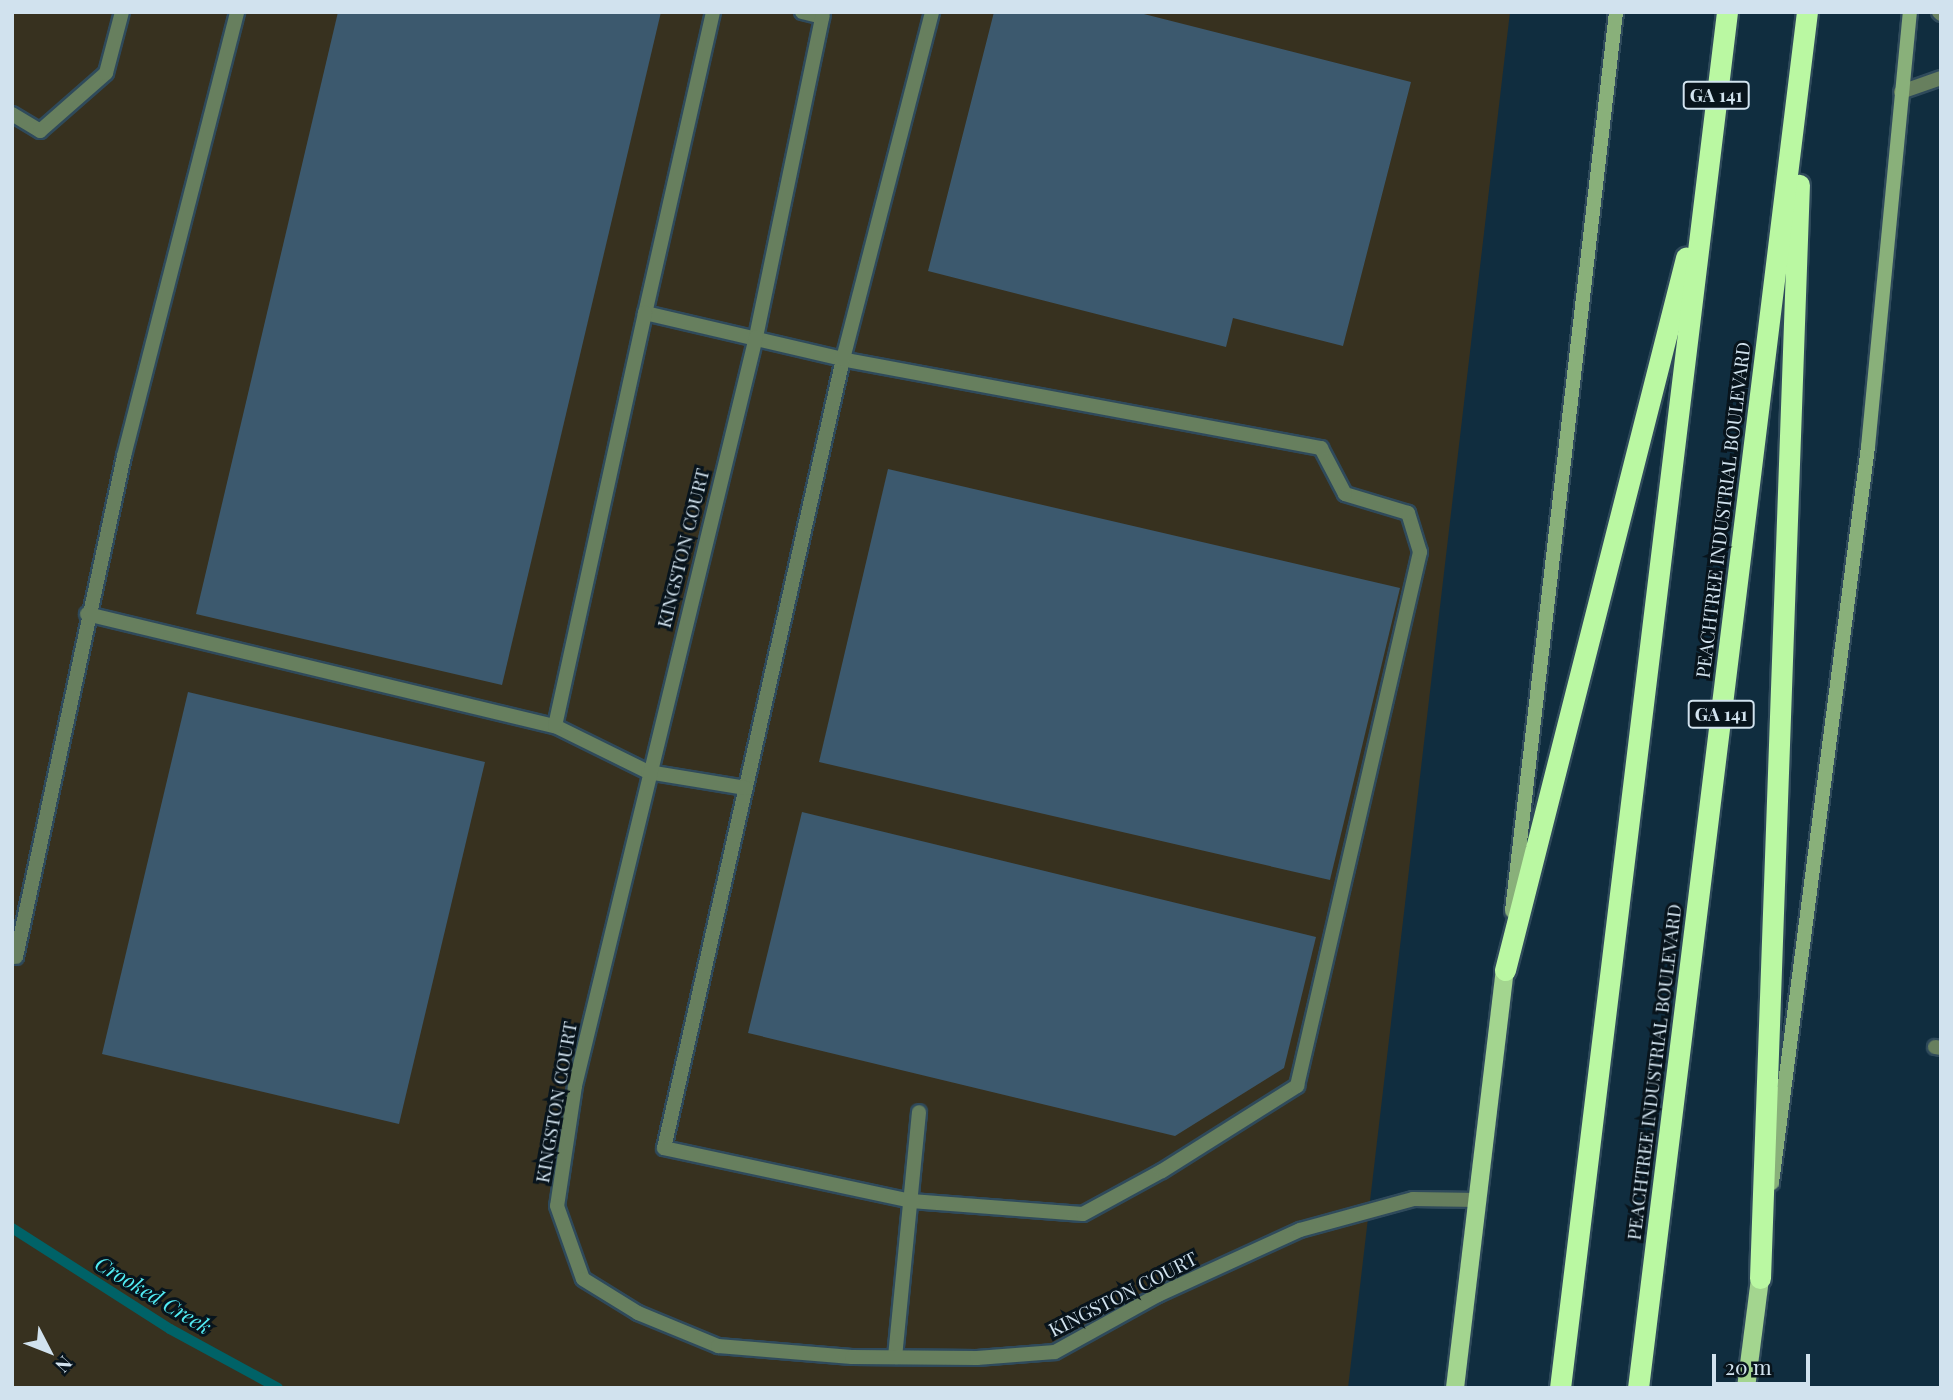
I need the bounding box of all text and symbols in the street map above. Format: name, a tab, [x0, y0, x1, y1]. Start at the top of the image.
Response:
road number: GA 141	[1681, 80, 1751, 110]
street label: PEACHTREE INDUSTRIAL BOULEVARD	[1691, 341, 1755, 679]
street label: KINGSTON COURT	[652, 466, 714, 630]
road number: GA 141	[1686, 700, 1756, 728]
street label: PEACHTREE INDUSTRIAL BOULEVARD	[1622, 903, 1686, 1241]
street label: KINGSTON COURT	[531, 1019, 581, 1185]
street label: KINGSTON COURT	[1045, 1247, 1201, 1341]
water label: Crooked Creek	[91, 1249, 217, 1339]
north arrow	[14, 1316, 84, 1386]
scale bar	[1715, 1340, 1813, 1384]
text: N	[50, 1351, 79, 1379]
text: 20 m	[1725, 1352, 1772, 1380]

